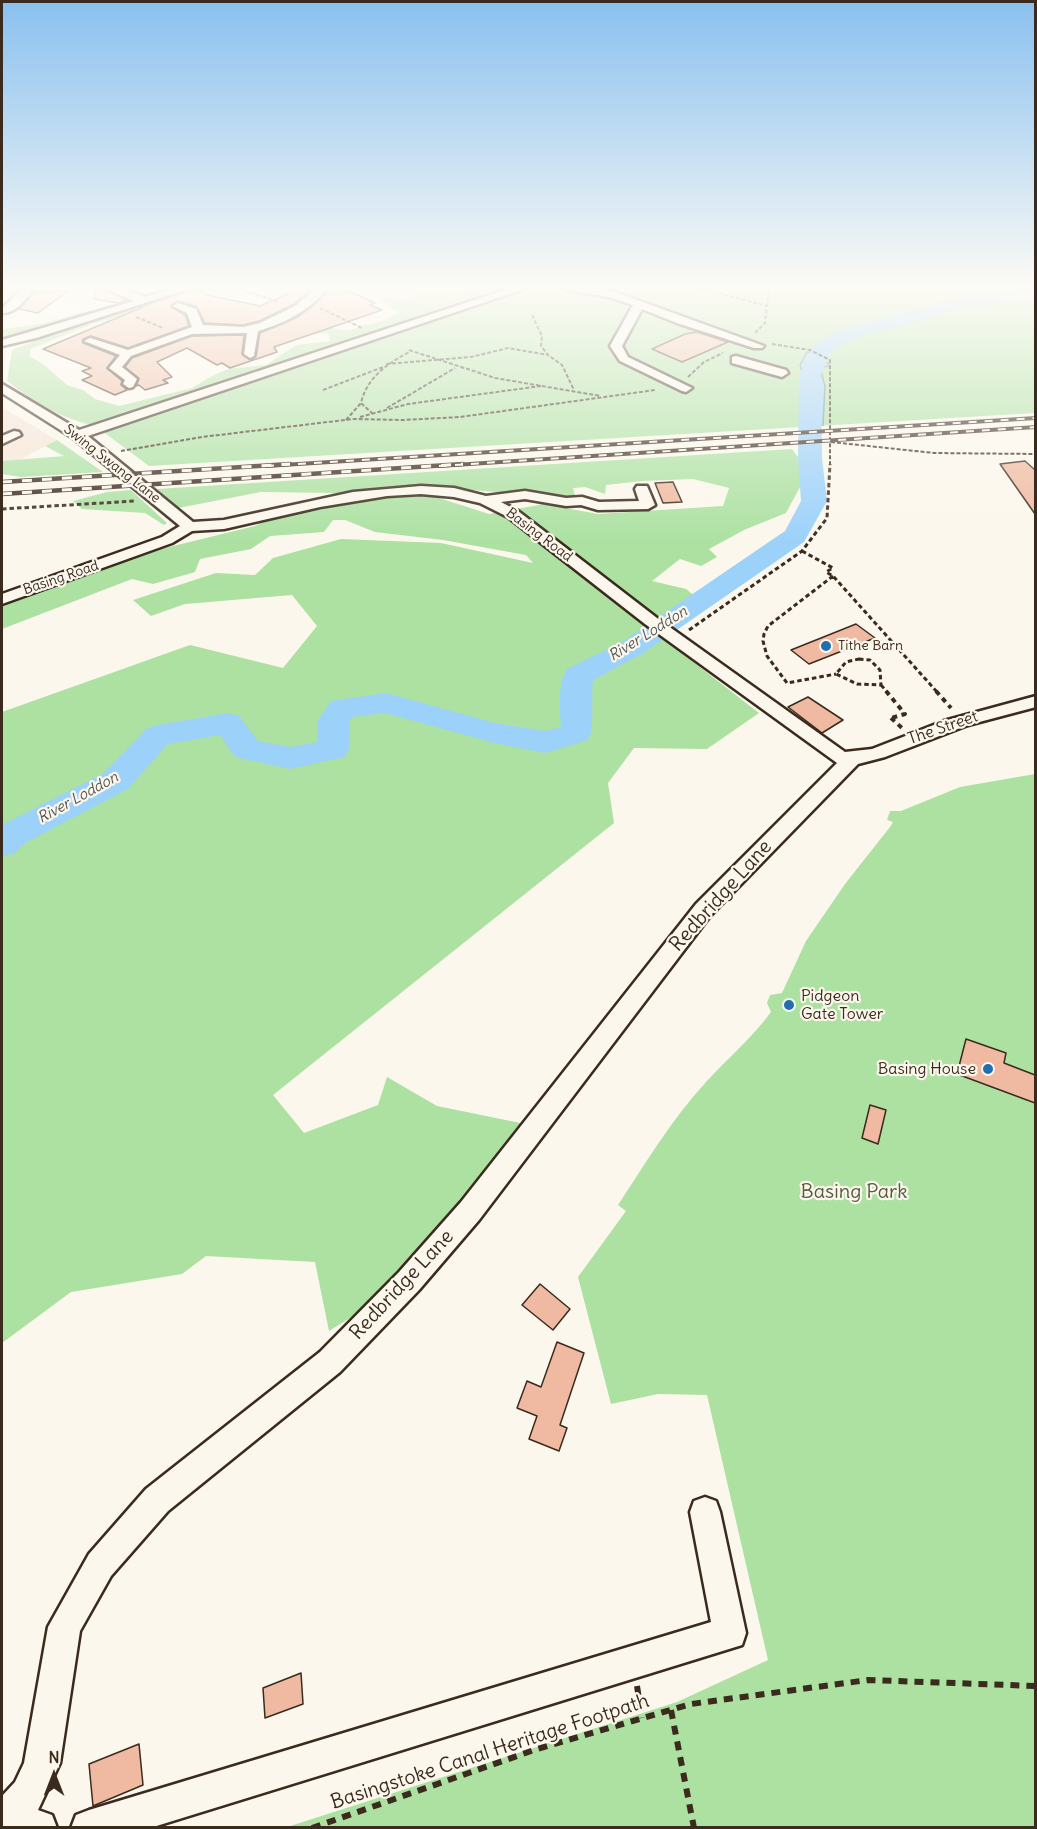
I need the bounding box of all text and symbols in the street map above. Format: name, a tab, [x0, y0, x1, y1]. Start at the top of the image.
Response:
street label: Swing Swang Lane	[60, 421, 164, 507]
street label: Basing Road	[502, 505, 576, 565]
street label: Basing Road	[21, 557, 101, 599]
water label: River Loddon	[605, 603, 691, 665]
place label: Tithe Barn	[838, 638, 903, 654]
marker: Tithe Barn	[819, 639, 833, 653]
street label: The Street	[905, 707, 981, 749]
water label: River Loddon	[35, 769, 121, 827]
street label: Redbridge Lane	[665, 835, 777, 957]
place label: Pidgeon Gate Tower	[801, 986, 883, 1024]
marker: Pidgeon Gate Tower	[782, 998, 796, 1012]
place label: Basing House	[878, 1059, 976, 1079]
marker: Basing House	[981, 1062, 995, 1076]
park label: Basing Park	[801, 1180, 907, 1204]
street label: Redbridge Lane	[345, 1225, 459, 1345]
street label: Basingstoke Canal Heritage Footpath	[328, 1689, 652, 1815]
north arrow	[24, 1745, 84, 1805]
text: N	[48, 1747, 60, 1767]

